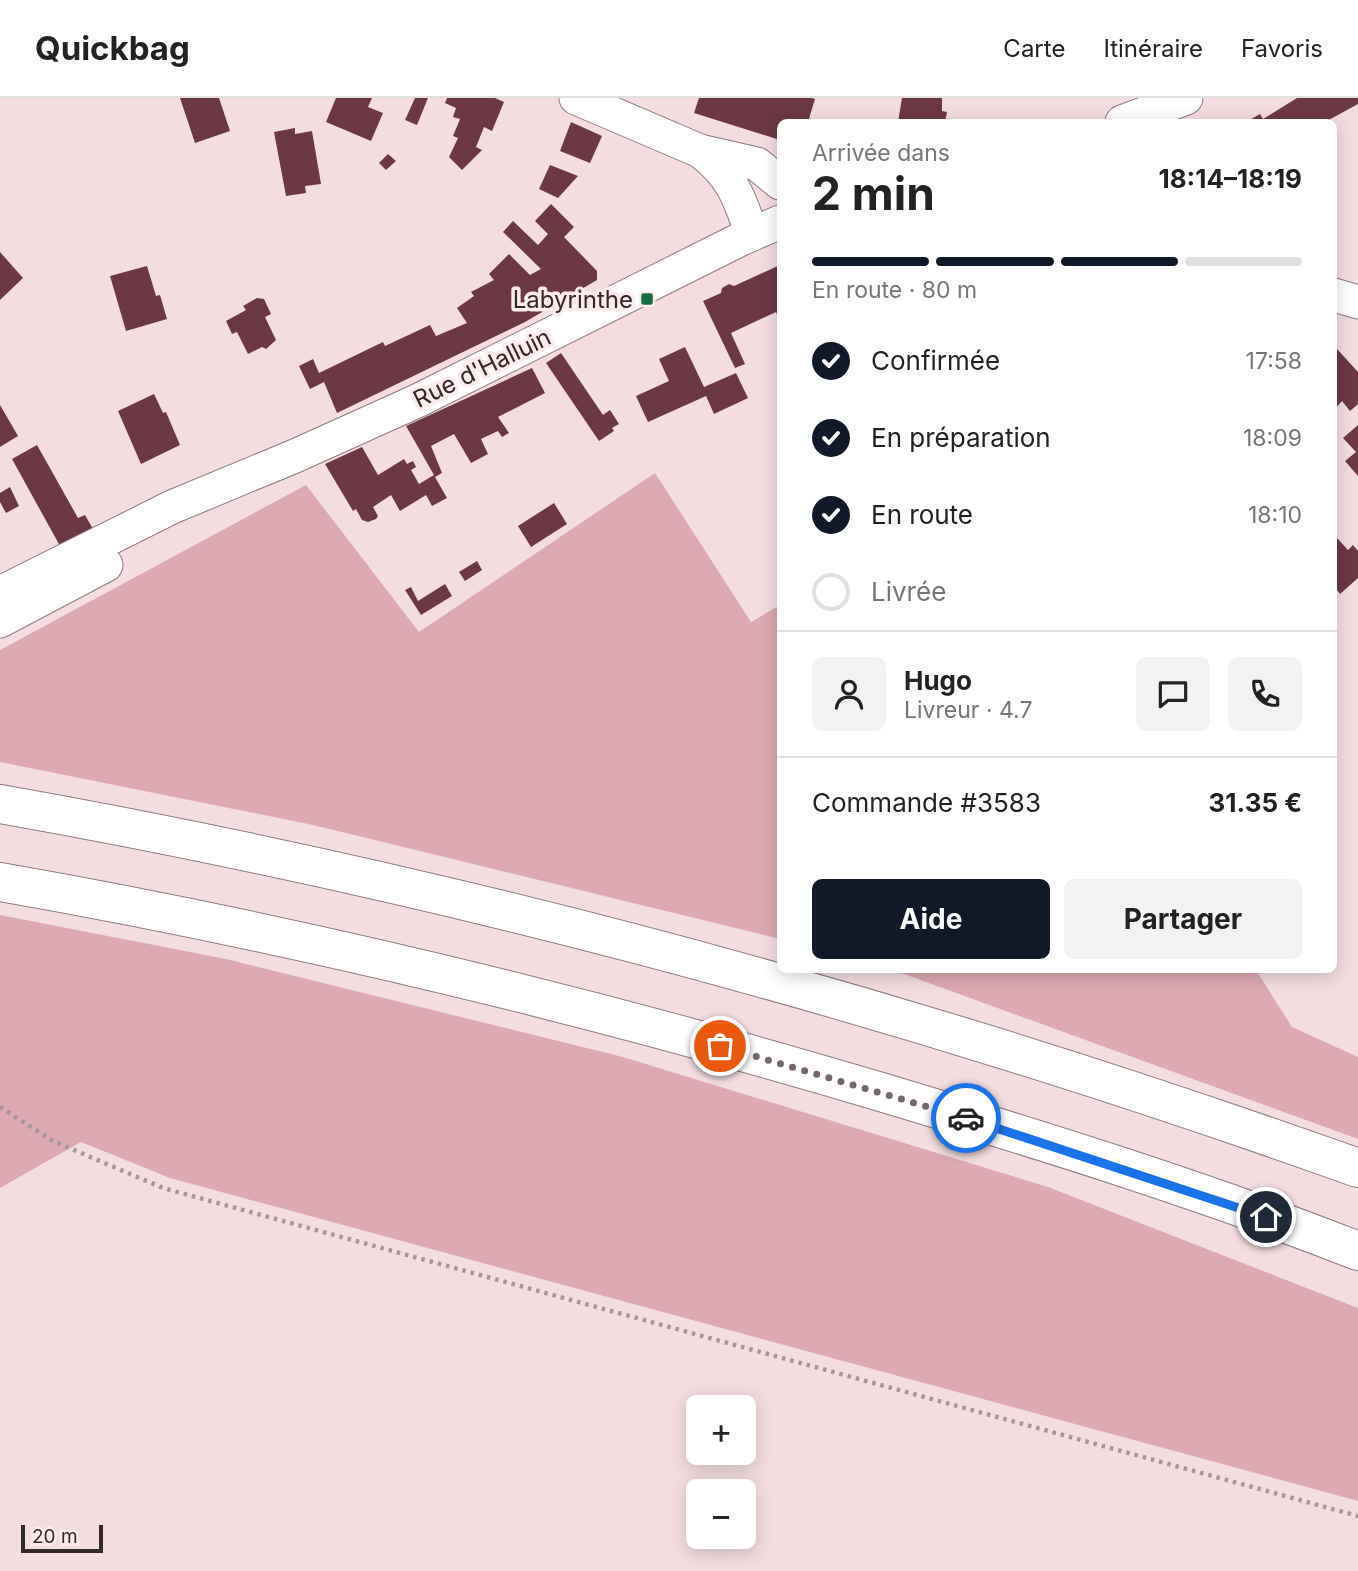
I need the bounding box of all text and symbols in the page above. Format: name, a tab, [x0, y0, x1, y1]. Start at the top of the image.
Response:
text: Quickbag	[35, 28, 190, 68]
text: Carte	[1003, 34, 1065, 63]
text: Itinéraire	[1103, 34, 1203, 63]
text: Favoris	[1241, 34, 1323, 63]
text: Arrivée dans	[812, 139, 950, 167]
text: 18:14–18:19	[1158, 163, 1302, 194]
text: 2 min	[812, 165, 935, 221]
text: En route · 80 m	[812, 276, 977, 304]
place label: Labyrinthe	[513, 285, 633, 314]
marker: Labyrinthe	[639, 291, 655, 307]
street label: Rue d'Halluin	[409, 322, 555, 414]
icon: check	[812, 342, 850, 380]
text: Confirmée	[871, 345, 1000, 376]
text: 17:58	[1246, 347, 1302, 375]
icon: check	[812, 419, 850, 457]
text: En préparation	[871, 422, 1051, 453]
text: 18:09	[1243, 424, 1302, 452]
icon: check	[812, 496, 850, 534]
text: En route	[871, 499, 973, 530]
text: 18:10	[1248, 501, 1302, 529]
text: Livrée	[871, 576, 946, 607]
button: person	[812, 657, 886, 731]
button: chat	[1136, 657, 1210, 731]
button: phone	[1228, 657, 1302, 731]
text: Hugo	[904, 665, 972, 696]
text: Livreur · 4.7	[904, 696, 1032, 724]
text: Commande #3583	[812, 787, 1041, 818]
text: 31.35 €	[1209, 787, 1302, 818]
button: Aide	[812, 879, 1050, 959]
button: Partager	[1064, 879, 1302, 959]
pin	[690, 1016, 750, 1076]
icon: bag	[701, 1027, 739, 1065]
courier	[931, 1083, 1001, 1153]
icon: car	[947, 1099, 985, 1137]
pin	[1236, 1187, 1296, 1247]
icon: home	[1247, 1198, 1285, 1236]
map controls	[686, 1395, 756, 1549]
button: +	[686, 1395, 756, 1465]
button: −	[686, 1479, 756, 1549]
scale bar	[21, 1522, 103, 1554]
text: 20 m	[32, 1525, 78, 1548]

